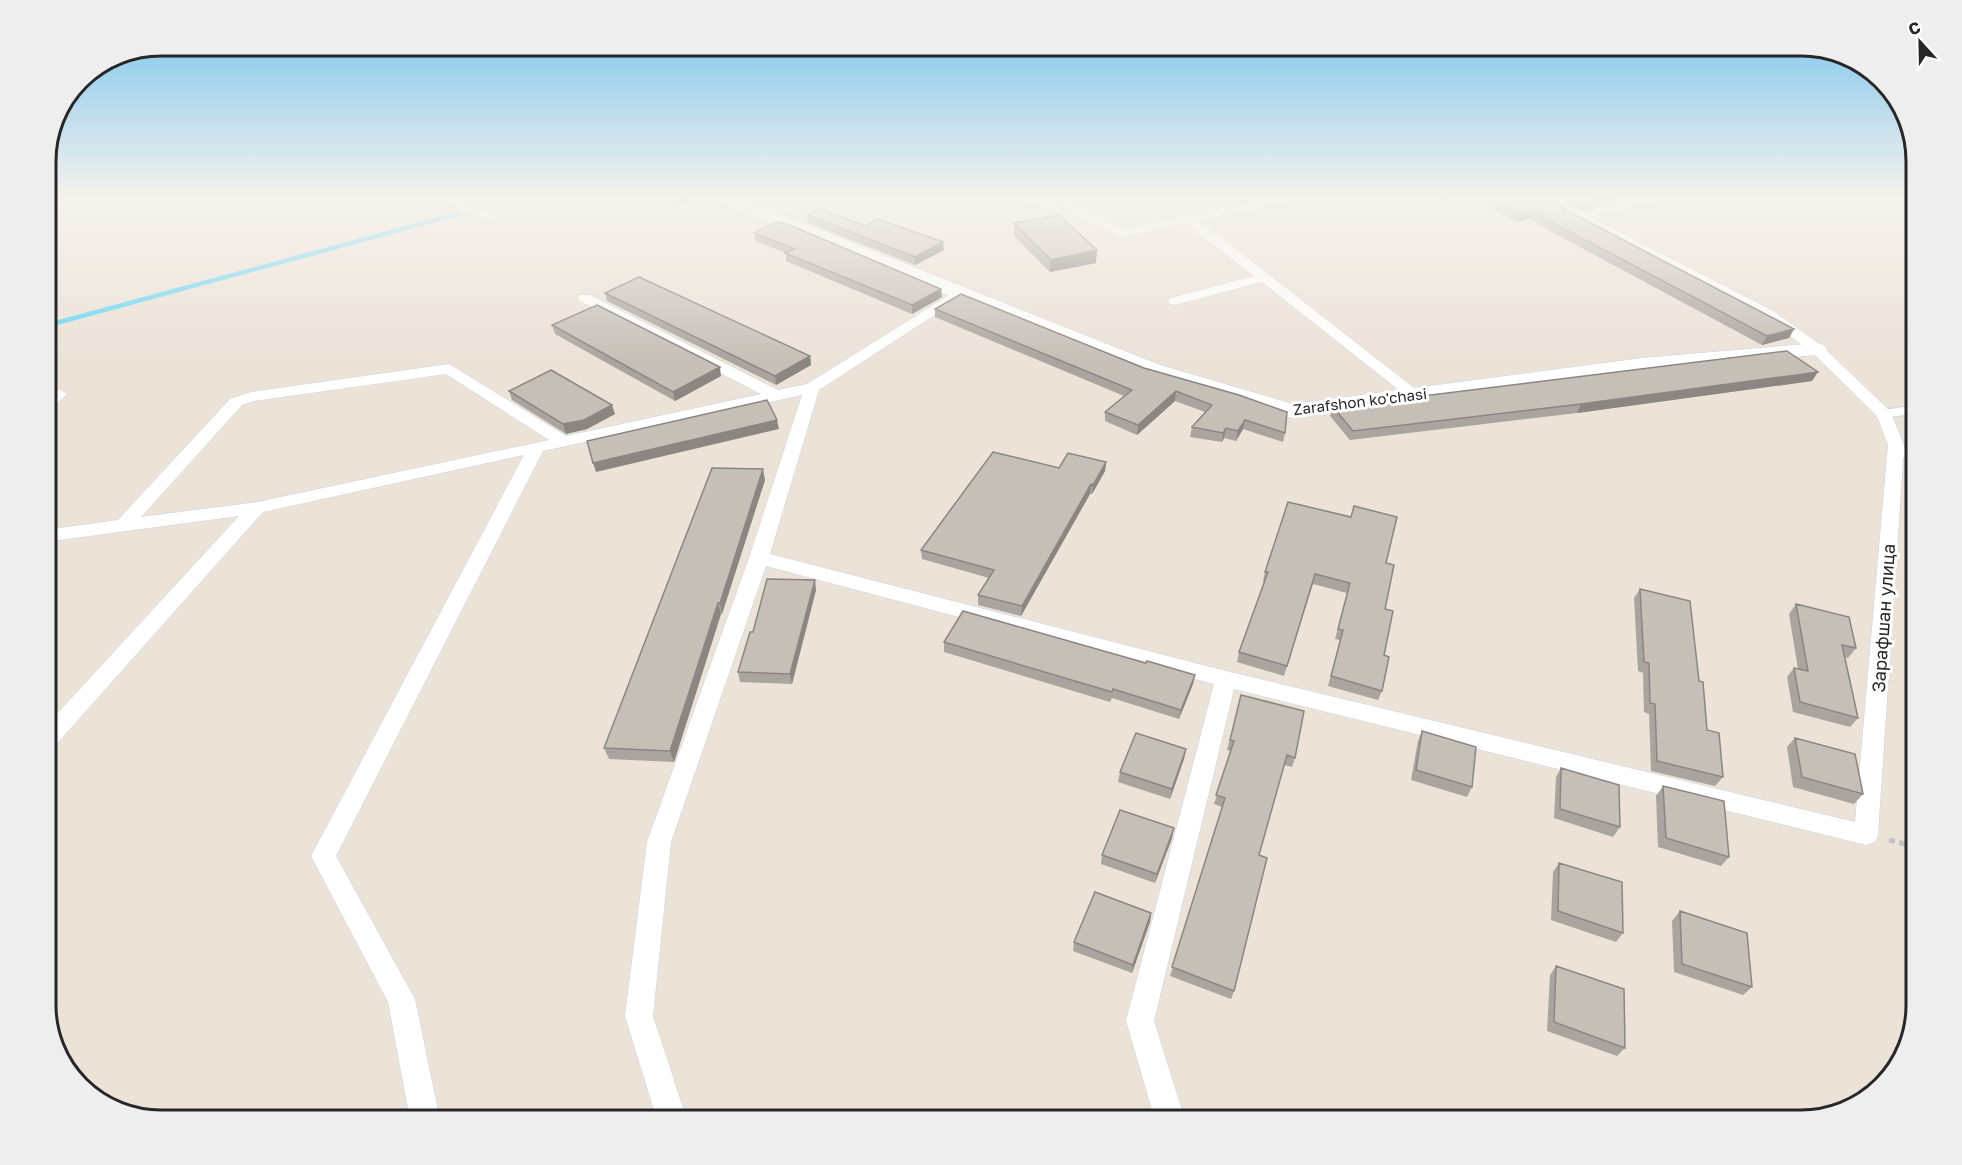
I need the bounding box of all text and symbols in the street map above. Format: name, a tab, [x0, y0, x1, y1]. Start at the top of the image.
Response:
north arrow	[1890, 12, 1950, 72]
text: С	[1905, 17, 1923, 39]
street label: Zarafshon ko'chasi	[1292, 384, 1428, 418]
street label: Зарафшан улица	[1867, 543, 1899, 693]

